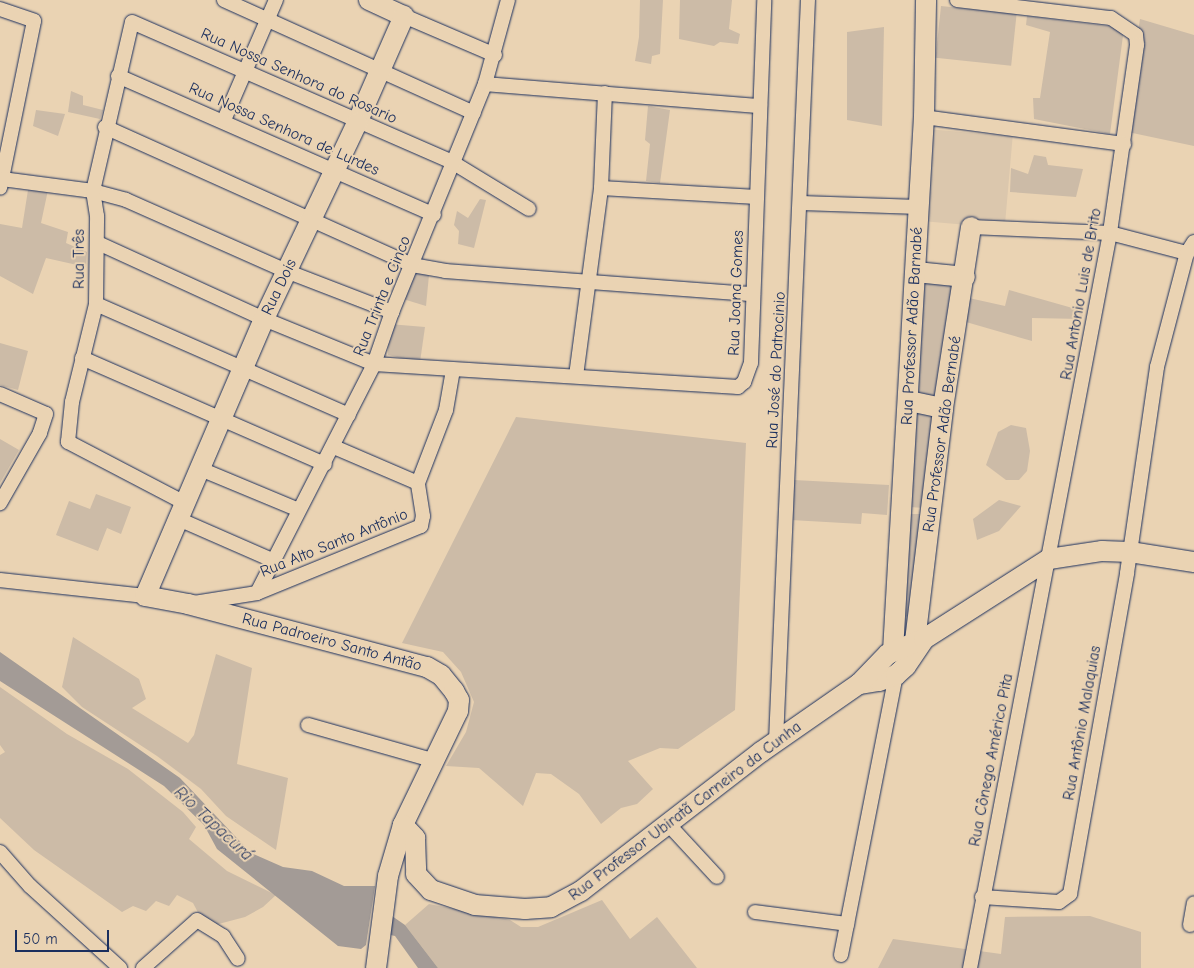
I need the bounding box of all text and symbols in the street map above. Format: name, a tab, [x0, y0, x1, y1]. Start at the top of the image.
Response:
street label: Rua Nossa Senhora do Rosario	[198, 24, 400, 128]
street label: Rua Nossa Senhora de Lurdes	[186, 78, 382, 180]
street label: Rua Antonio Luis de Brito	[1056, 207, 1106, 381]
street label: Rua Professor Adão Barnabé	[897, 226, 927, 426]
street label: Rua Três	[69, 229, 89, 289]
street label: Rua Joana Gomes	[724, 230, 748, 356]
street label: Rua Trinta e Cinco	[349, 233, 415, 359]
street label: Rua Dois	[257, 256, 301, 318]
street label: Rua José do Patrocinio	[762, 291, 790, 449]
street label: Rua Professor Adão Bernabé	[919, 335, 965, 533]
street label: Rua Alto Santo Antônio	[257, 505, 411, 581]
street label: Rua Padroeiro Santo Antão	[240, 609, 424, 675]
street label: Rua Antônio Malaquias	[1059, 644, 1105, 802]
street label: Rua Cônego Américo Pita	[965, 672, 1017, 848]
street label: Rua Professor Ubiratã Carneiro da Cunha	[565, 717, 805, 905]
water label: Rio Tapacurá	[169, 782, 257, 866]
scale bar	[18, 920, 111, 952]
text: 50 m	[23, 930, 58, 948]

